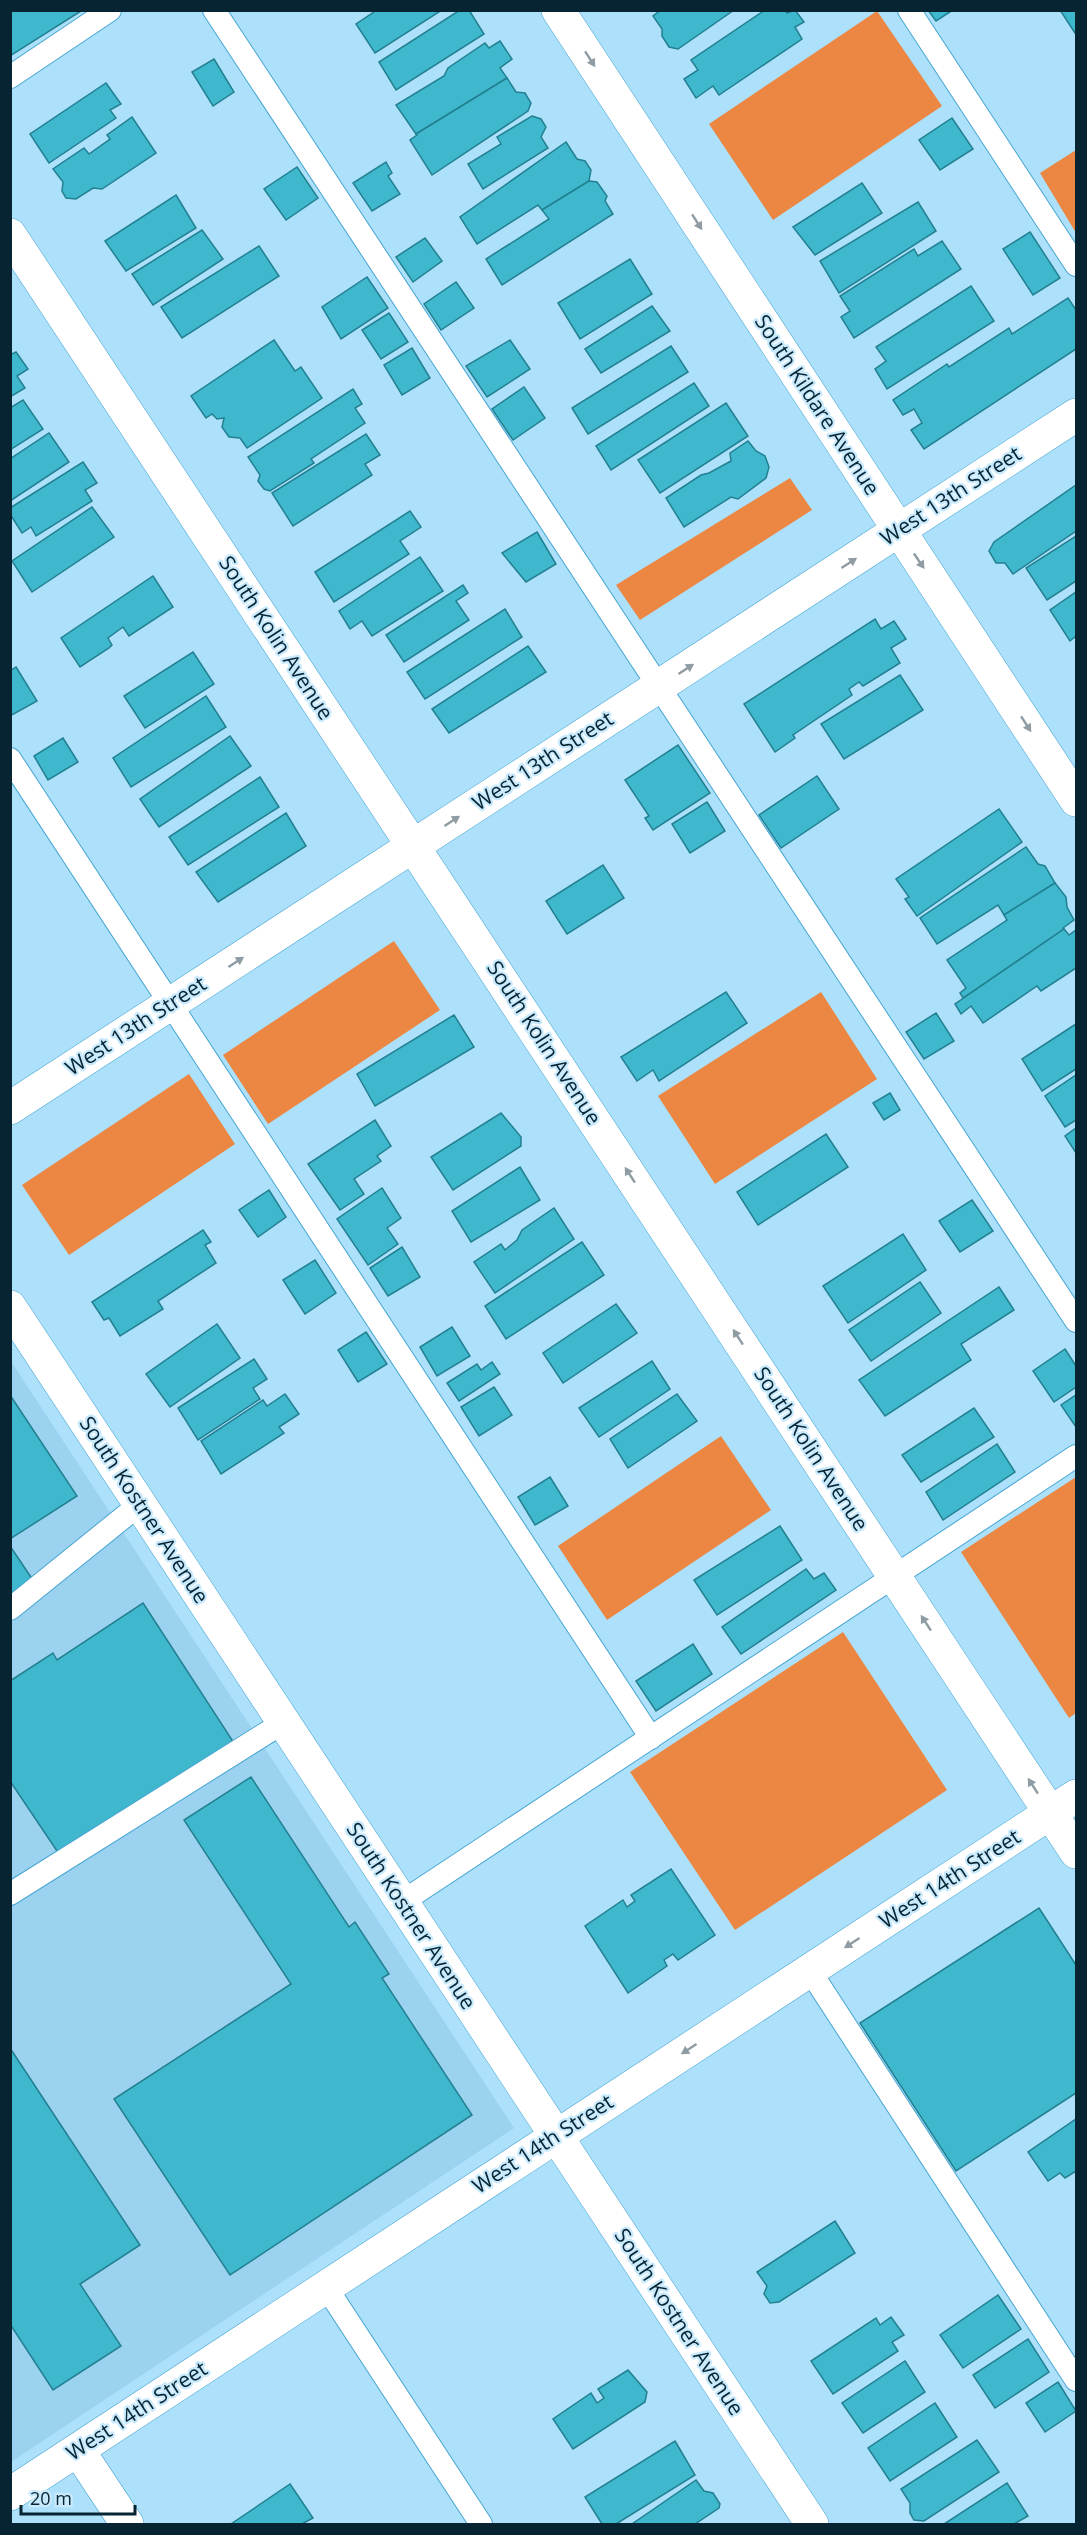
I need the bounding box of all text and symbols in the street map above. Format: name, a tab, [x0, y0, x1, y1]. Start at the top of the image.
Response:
one-way arrow	[584, 51, 596, 67]
one-way arrow	[691, 214, 703, 230]
street label: South Kildare Avenue	[749, 309, 887, 500]
street label: West 13th Street	[875, 439, 1026, 551]
street label: South Kolin Avenue	[213, 550, 340, 725]
one-way arrow	[913, 553, 924, 569]
one-way arrow	[841, 557, 858, 568]
one-way arrow	[678, 664, 694, 675]
street label: West 13th Street	[467, 704, 618, 816]
one-way arrow	[1021, 715, 1032, 732]
one-way arrow	[444, 815, 460, 826]
street label: South Kolin Avenue	[481, 955, 608, 1130]
one-way arrow	[227, 956, 244, 967]
street label: West 13th Street	[60, 969, 211, 1081]
one-way arrow	[624, 1167, 636, 1183]
one-way arrow	[732, 1329, 743, 1346]
street label: South Kolin Avenue	[748, 1361, 875, 1536]
street label: South Kostner Avenue	[74, 1411, 216, 1608]
one-way arrow	[921, 1615, 932, 1631]
one-way arrow	[1028, 1778, 1039, 1794]
street label: South Kostner Avenue	[341, 1817, 483, 2014]
street label: West 14th Street	[874, 1822, 1025, 1934]
one-way arrow	[844, 1937, 860, 1948]
one-way arrow	[680, 2044, 697, 2055]
street label: West 14th Street	[467, 2087, 618, 2199]
street label: South Kostner Avenue	[609, 2223, 751, 2420]
street label: West 14th Street	[61, 2354, 212, 2466]
scale bar	[21, 2478, 135, 2516]
text: 20 m	[30, 2486, 72, 2510]

